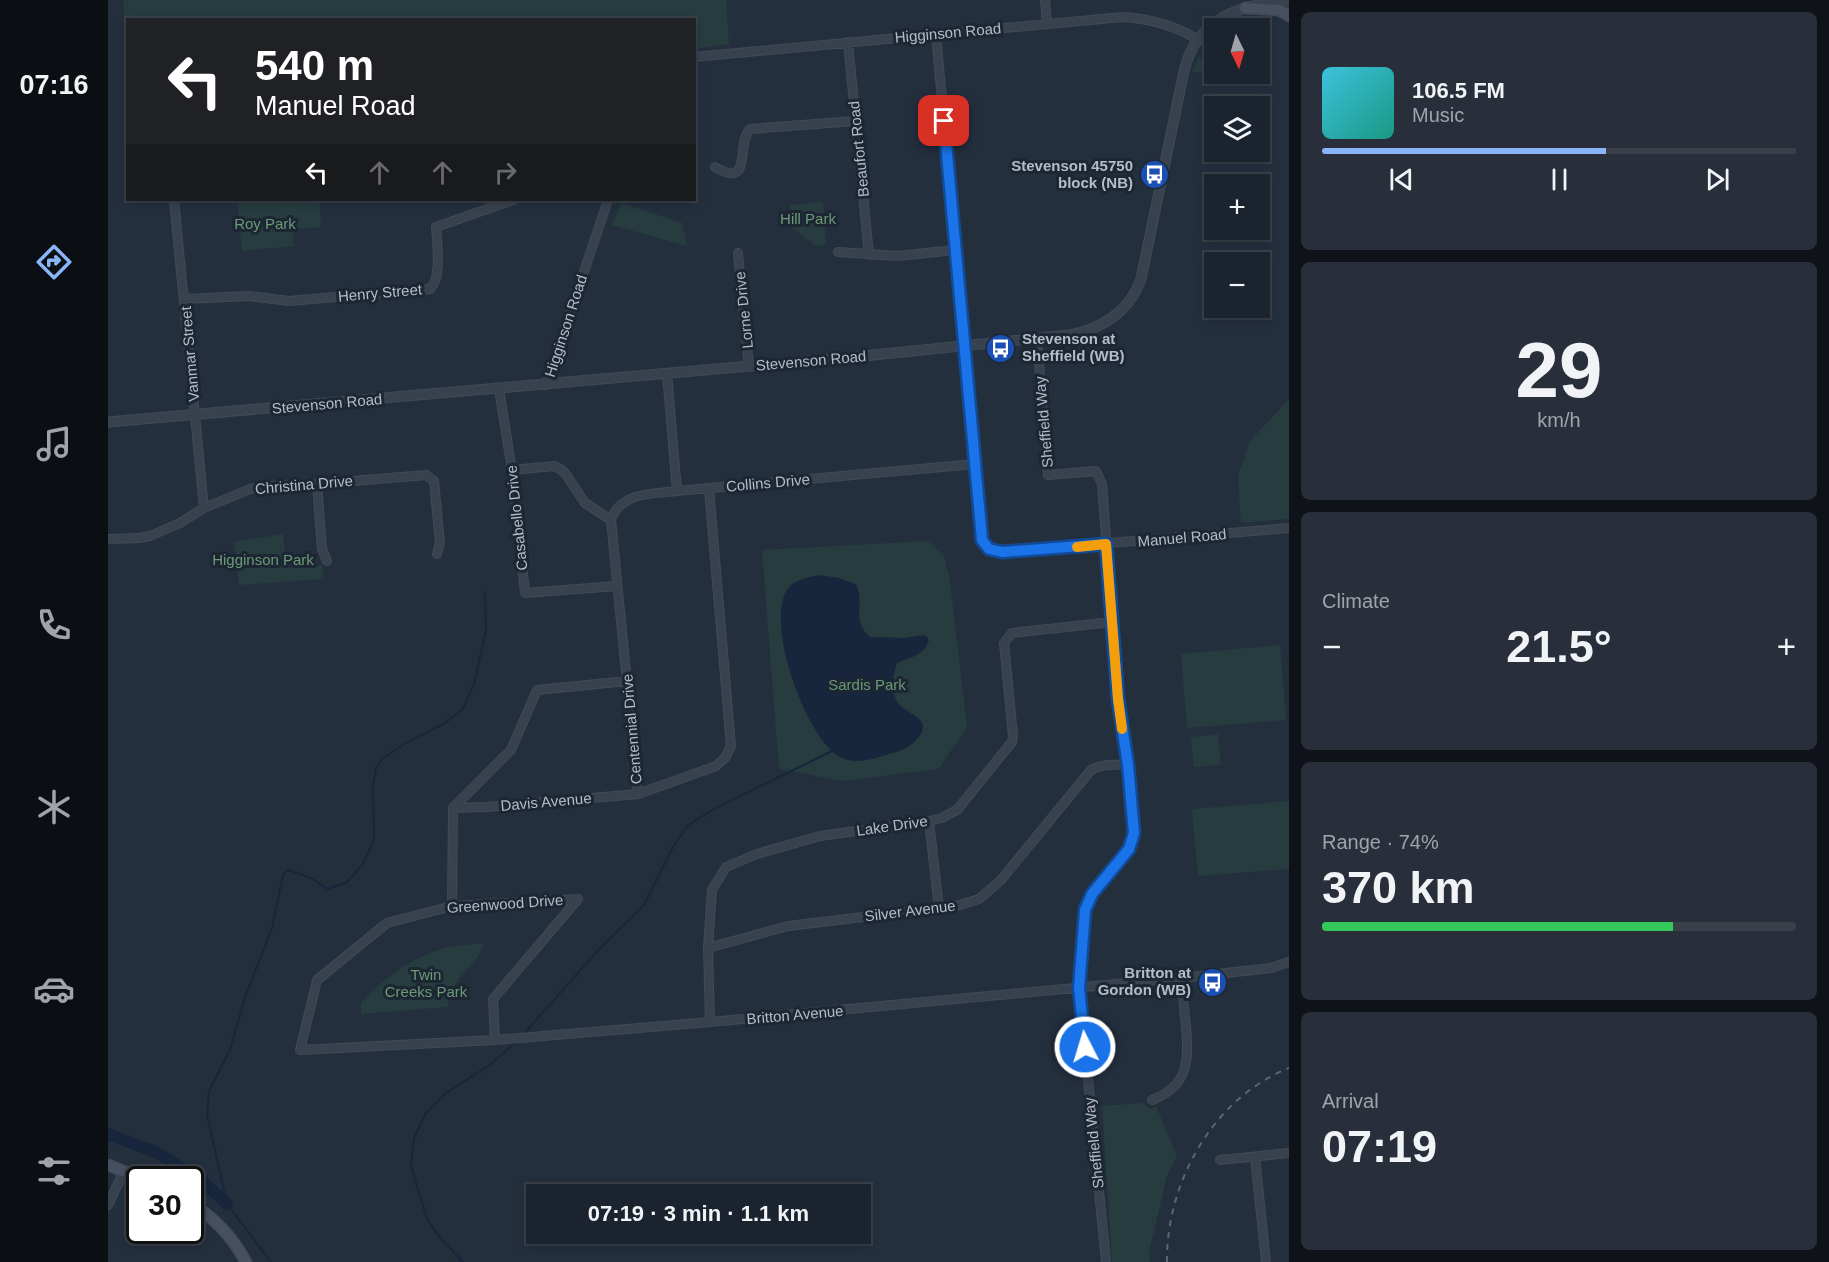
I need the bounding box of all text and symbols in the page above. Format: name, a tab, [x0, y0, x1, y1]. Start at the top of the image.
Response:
north arrow	[1204, 18, 1270, 84]
map controls	[1204, 18, 1270, 318]
street label: Higginson Road	[894, 19, 1002, 46]
icon: left	[156, 42, 234, 120]
text: 540 m	[255, 42, 374, 89]
text: 07:16	[19, 70, 89, 100]
text: 106.5 FM	[1412, 78, 1505, 103]
text: Manuel Road	[255, 91, 416, 121]
pin	[918, 95, 969, 146]
button: layers	[1204, 96, 1270, 162]
street label: Beaufort Road	[845, 100, 872, 198]
icon: arrive	[927, 104, 960, 137]
text: Music	[1412, 104, 1464, 126]
icon: left	[300, 156, 333, 189]
icon: ahead	[363, 156, 396, 189]
icon: ahead	[426, 156, 459, 189]
icon: right	[489, 156, 522, 189]
place label: Stevenson 45750 block (NB)	[1011, 157, 1133, 191]
bus stop icon: Stevenson 45750 block (NB)	[1138, 159, 1170, 191]
icon: previous	[1385, 163, 1418, 196]
icon: pause	[1543, 163, 1576, 196]
icon: next	[1701, 163, 1734, 196]
button: +	[1204, 174, 1270, 240]
park label: Hill Park	[780, 210, 836, 227]
park label: Roy Park	[234, 215, 296, 232]
icon: directions	[33, 241, 75, 283]
button: −	[1204, 252, 1270, 318]
street label: Lorne Drive	[731, 271, 756, 350]
street label: Higginson Road	[541, 272, 590, 379]
street label: Henry Street	[337, 280, 423, 305]
street label: Vanmar Street	[177, 305, 202, 402]
text: 29	[1516, 326, 1602, 414]
place label: Stevenson at Sheffield (WB)	[1022, 330, 1125, 364]
bus stop icon: Stevenson at Sheffield (WB)	[985, 332, 1017, 364]
street label: Stevenson Road	[755, 347, 867, 374]
street label: Sheffield Way	[1031, 375, 1056, 468]
street label: Stevenson Road	[271, 390, 383, 417]
text: km/h	[1537, 409, 1581, 431]
icon: music	[33, 423, 75, 465]
street label: Casabello Drive	[503, 465, 530, 572]
street label: Collins Drive	[725, 470, 811, 495]
street label: Christina Drive	[254, 472, 354, 497]
street label: Manuel Road	[1137, 525, 1227, 550]
park label: Higginson Park	[212, 551, 314, 568]
text: Climate	[1322, 590, 1390, 612]
icon: phone	[33, 604, 75, 646]
text: 21.5°	[1506, 621, 1612, 672]
text: −	[1322, 628, 1341, 665]
text: +	[1777, 628, 1796, 665]
street label: Centennial Drive	[618, 673, 645, 785]
park label: Sardis Park	[828, 676, 906, 693]
icon: climate	[33, 786, 75, 828]
street label: Davis Avenue	[500, 789, 592, 814]
street label: Lake Drive	[855, 812, 929, 839]
text: Range · 74%	[1322, 831, 1439, 853]
text: 370 km	[1322, 862, 1475, 913]
street label: Greenwood Drive	[446, 891, 564, 916]
street label: Silver Avenue	[864, 896, 956, 925]
place label: Britton at Gordon (WB)	[1098, 964, 1191, 998]
park label: Twin Creeks Park	[385, 966, 468, 1000]
bus stop icon: Britton at Gordon (WB)	[1196, 966, 1228, 998]
icon: car	[33, 968, 75, 1010]
street label: Britton Avenue	[746, 1002, 844, 1027]
position arrow	[1053, 1015, 1117, 1079]
text: Arrival	[1322, 1090, 1379, 1112]
street label: Sheffield Way	[1080, 1096, 1107, 1190]
text: 07:19	[1322, 1121, 1437, 1172]
icon: filters	[33, 1150, 75, 1192]
speed limit sign: 30	[126, 1166, 204, 1244]
text: 07:19 · 3 min · 1.1 km	[588, 1201, 809, 1226]

